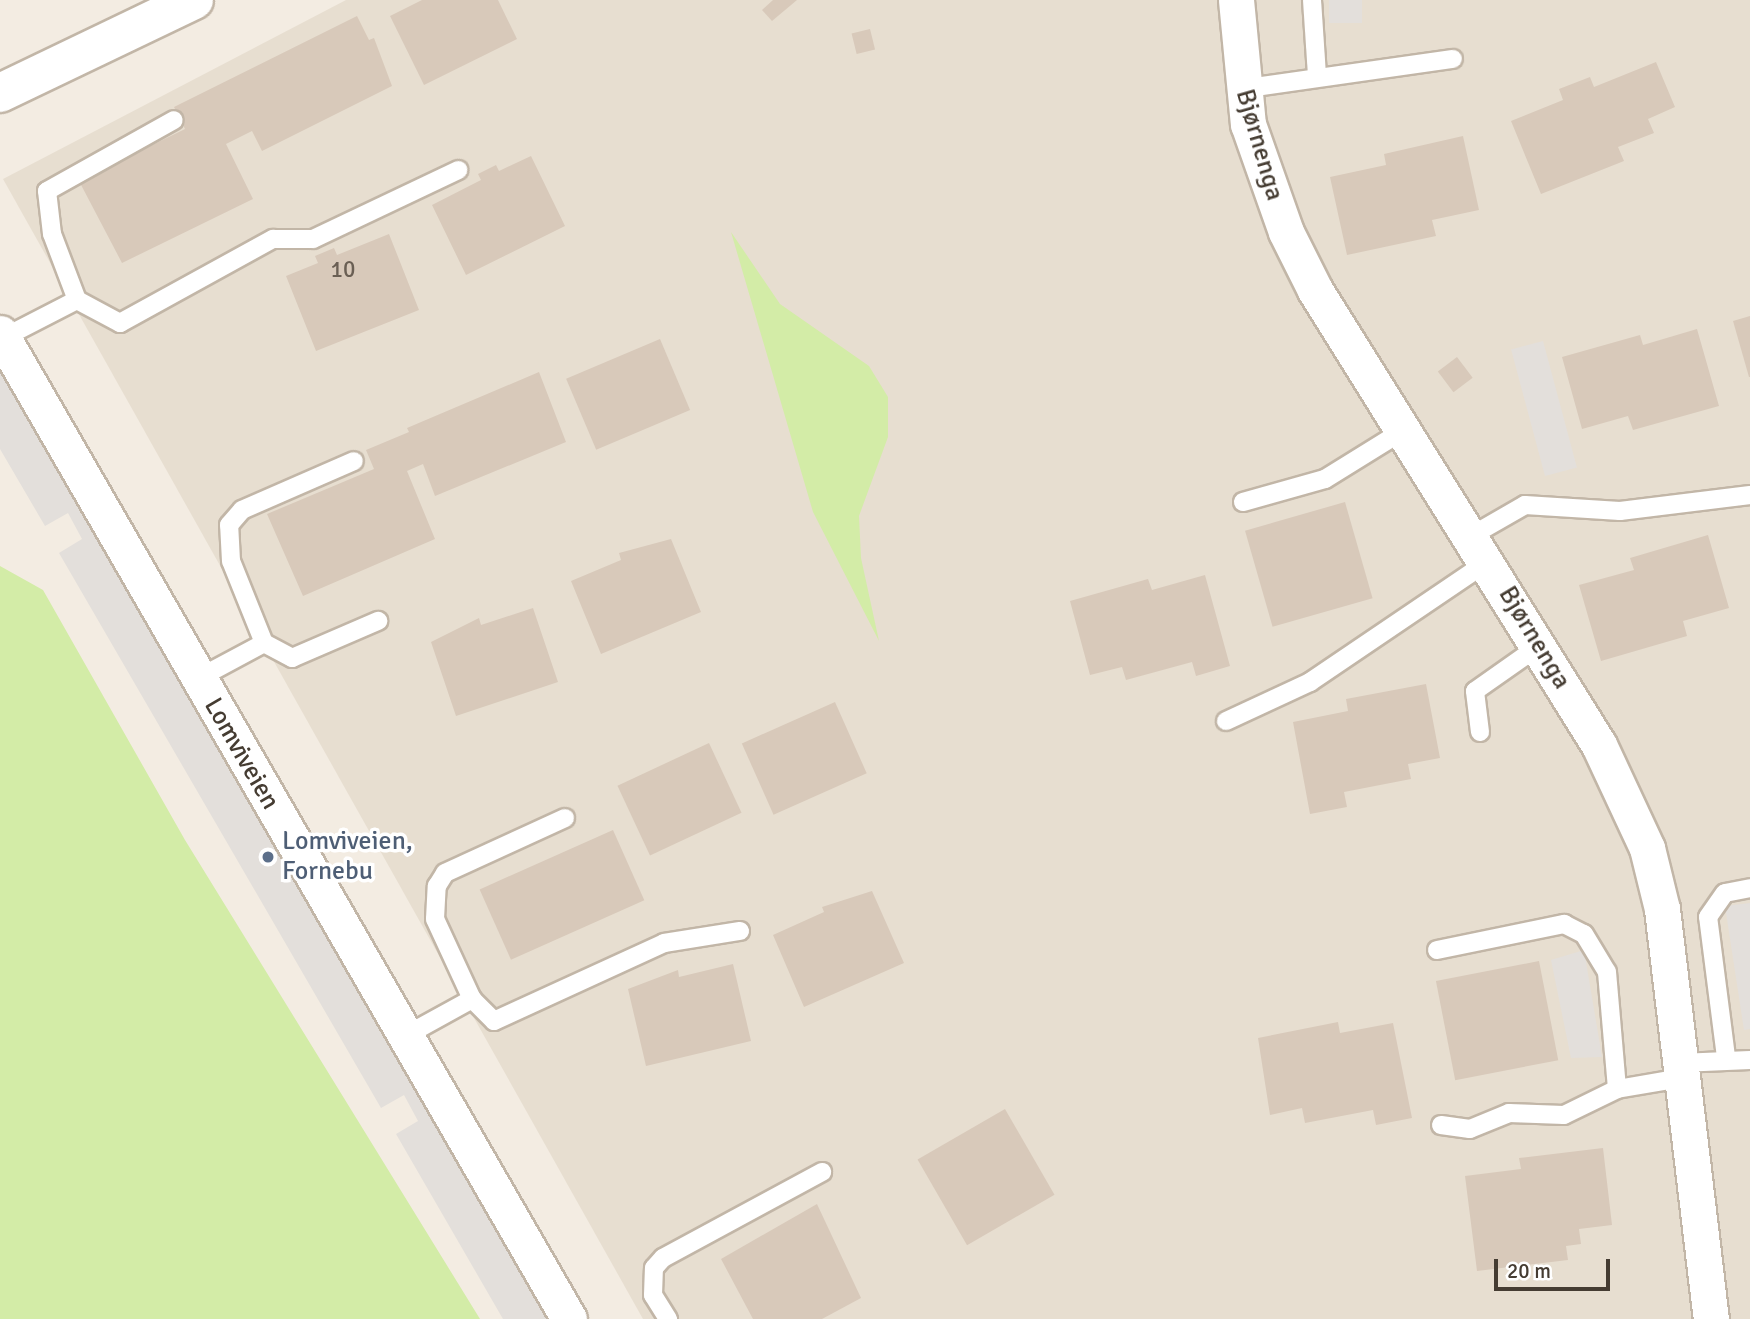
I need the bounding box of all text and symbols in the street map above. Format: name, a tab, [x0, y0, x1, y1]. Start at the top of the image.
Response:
street label: Bjørnenga	[1228, 86, 1290, 204]
house number: 10	[331, 256, 355, 284]
street label: Bjørnenga	[1491, 581, 1577, 695]
street label: Lomviveien	[197, 693, 285, 815]
place label: Lomviveien, Fornebu	[282, 826, 413, 888]
marker: Lomviveien, Fornebu	[260, 849, 276, 865]
scale bar	[1498, 1246, 1614, 1290]
text: 20 m	[1507, 1258, 1551, 1284]

